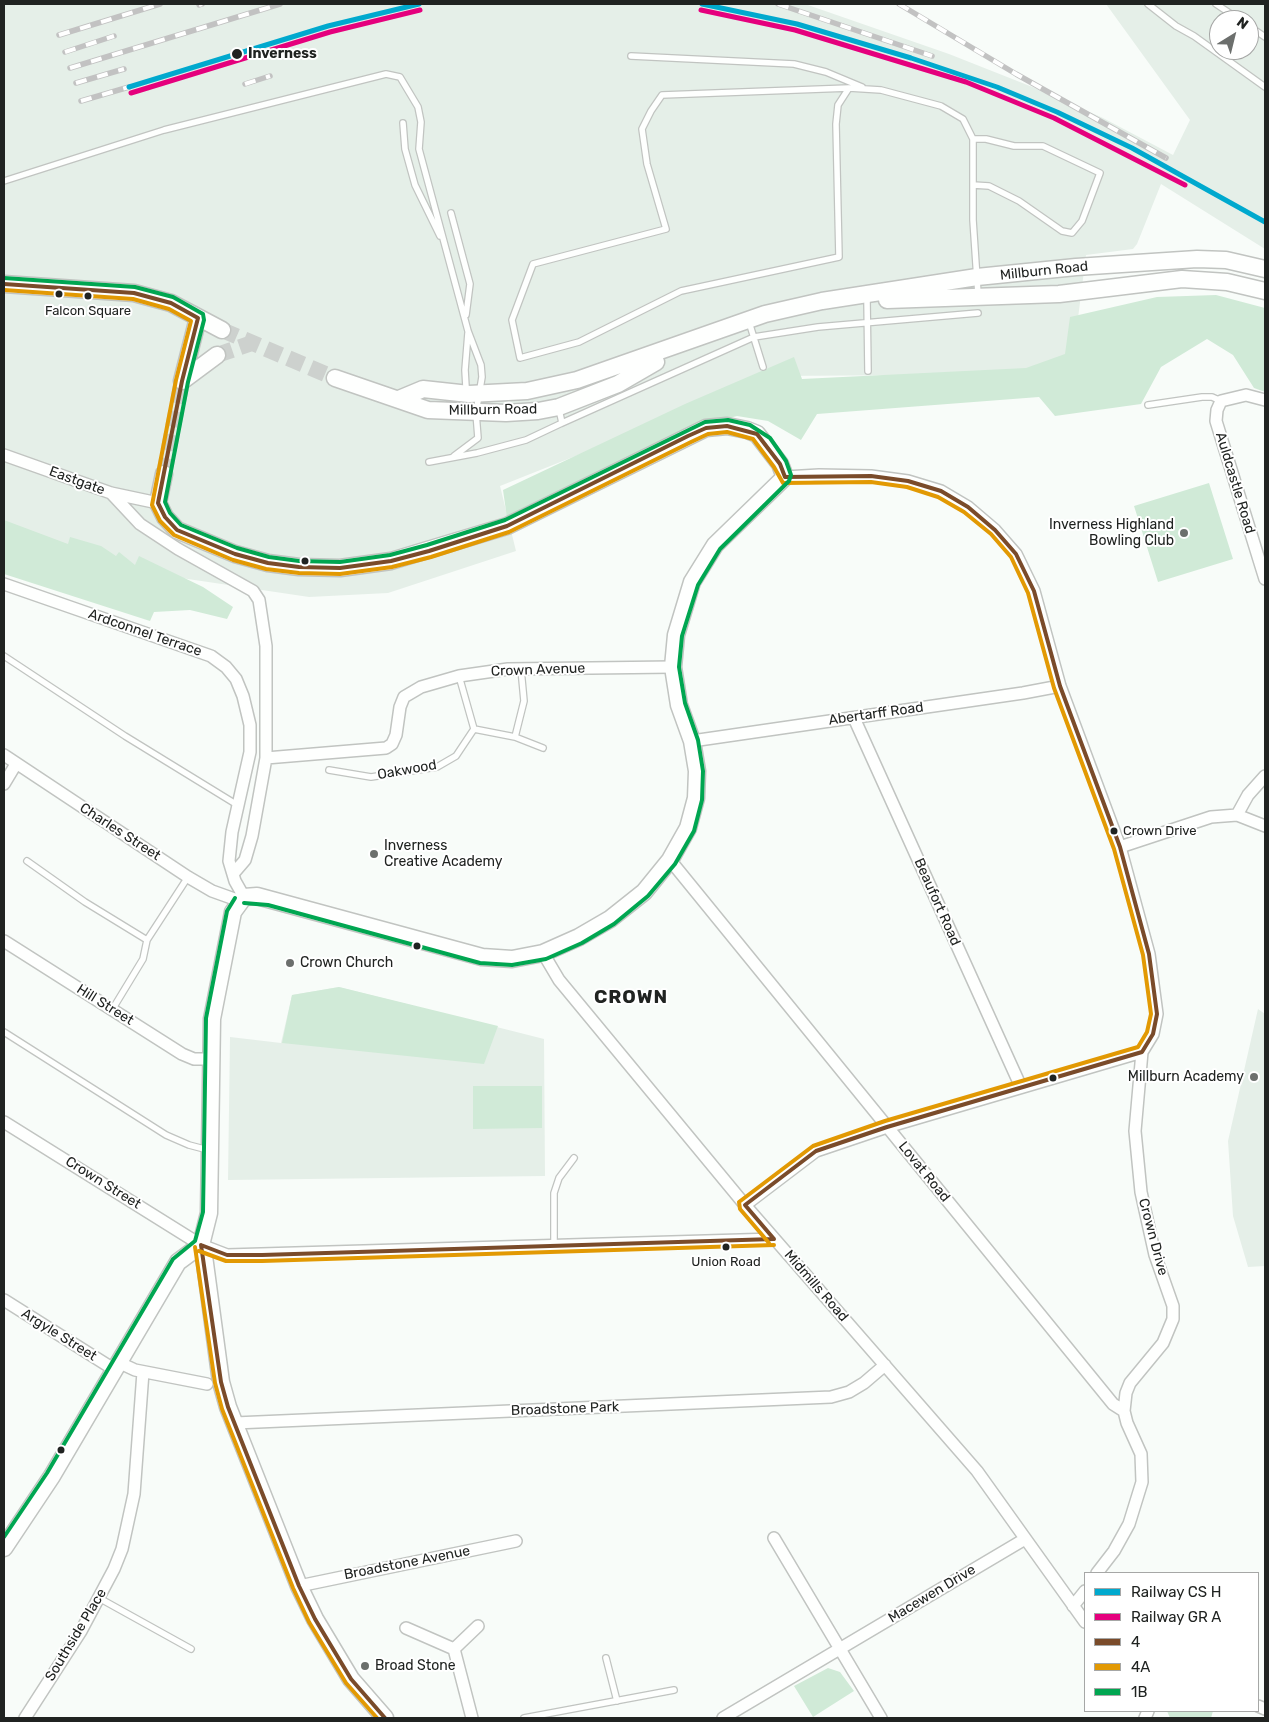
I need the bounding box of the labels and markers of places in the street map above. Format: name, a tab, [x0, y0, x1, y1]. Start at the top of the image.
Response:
place label: Inverness	[248, 46, 317, 62]
marker: Inverness	[230, 47, 244, 61]
unlabelled marker	[54, 289, 64, 299]
marker: Falcon Square	[83, 291, 93, 301]
place label: Falcon Square	[45, 303, 131, 319]
place label: Inverness Highland Bowling Club	[1049, 517, 1174, 550]
marker: Inverness Highland Bowling Club	[1178, 527, 1190, 539]
unlabelled marker	[300, 556, 310, 566]
place label: Crown Drive	[1123, 823, 1197, 839]
marker: Crown Drive	[1109, 826, 1119, 836]
place label: Inverness Creative Academy	[384, 838, 503, 870]
marker: Inverness Creative Academy	[368, 848, 380, 860]
unlabelled marker	[412, 941, 422, 951]
place label: Crown Church	[300, 955, 393, 971]
marker: Crown Church	[284, 957, 296, 969]
place label: Millburn Academy	[1128, 1069, 1244, 1085]
marker: Millburn Academy	[1248, 1071, 1260, 1083]
unlabelled marker	[1048, 1073, 1058, 1083]
marker: Union Road	[721, 1242, 731, 1252]
place label: Union Road	[691, 1254, 761, 1270]
unlabelled marker	[56, 1445, 66, 1455]
place label: Broad Stone	[375, 1658, 456, 1674]
marker: Broad Stone	[359, 1660, 371, 1672]

